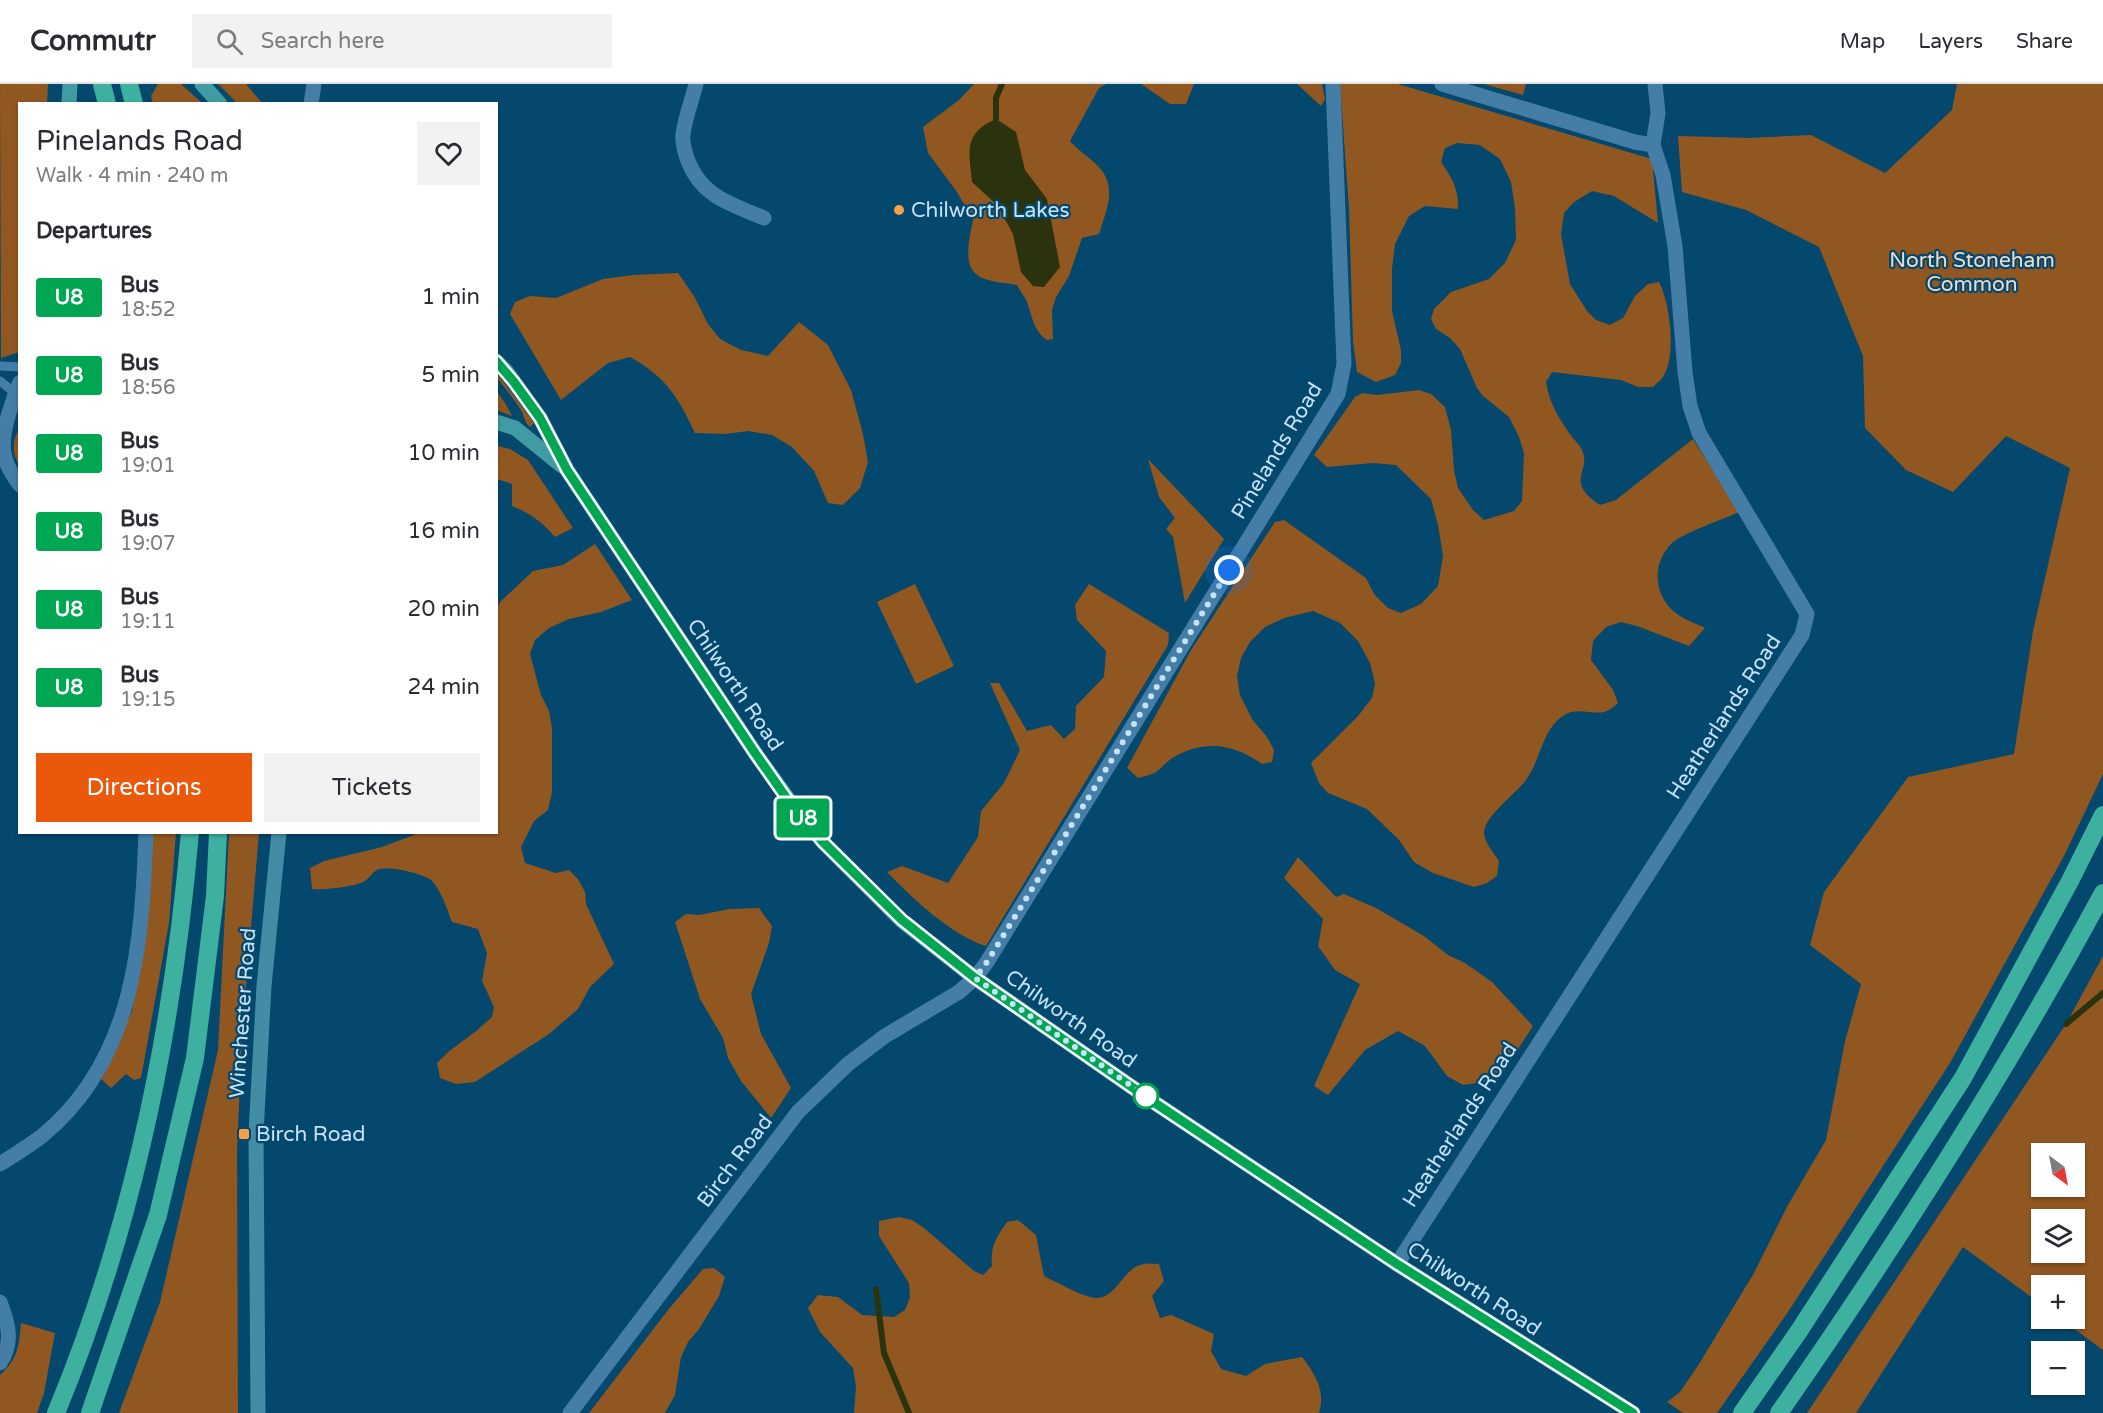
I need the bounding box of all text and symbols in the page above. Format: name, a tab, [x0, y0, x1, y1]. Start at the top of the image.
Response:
search box	[192, 14, 612, 68]
text: Commutr	[30, 24, 156, 58]
icon: search	[213, 25, 246, 58]
text: Search here	[261, 28, 385, 54]
text: Map	[1840, 29, 1885, 54]
text: Layers	[1918, 29, 1983, 54]
text: Share	[2016, 29, 2073, 54]
button: heart	[417, 122, 480, 185]
text: Pinelands Road	[36, 124, 243, 158]
text: Walk · 4 min · 240 m	[36, 164, 228, 188]
place label: Chilworth Lakes	[911, 198, 1070, 223]
marker: Chilworth Lakes	[892, 203, 906, 217]
text: Departures	[36, 218, 152, 244]
park label: North Stoneham Common	[1889, 248, 2055, 297]
text: Bus	[120, 272, 159, 298]
text: 1 min	[421, 284, 480, 310]
text: U8	[54, 285, 84, 310]
text: 18:52	[120, 298, 175, 322]
text: Bus	[120, 350, 159, 376]
text: 5 min	[421, 362, 480, 388]
text: U8	[54, 363, 84, 388]
text: 18:56	[120, 376, 175, 400]
street label: Pinelands Road	[1226, 378, 1328, 524]
text: Bus	[120, 428, 159, 454]
text: 10 min	[408, 440, 480, 466]
text: U8	[54, 441, 84, 466]
text: 19:01	[120, 454, 175, 478]
text: Bus	[120, 506, 159, 532]
text: 16 min	[408, 518, 480, 544]
text: U8	[54, 519, 84, 544]
text: 19:07	[120, 532, 175, 556]
your location	[1214, 555, 1244, 585]
text: Bus	[120, 584, 159, 610]
text: 20 min	[408, 596, 480, 622]
text: U8	[54, 597, 84, 622]
text: 19:11	[120, 610, 175, 634]
street label: Chilworth Road	[682, 614, 788, 756]
street label: Heatherlands Road	[1661, 630, 1787, 804]
text: Bus	[120, 662, 159, 688]
text: 24 min	[408, 674, 480, 700]
text: U8	[54, 675, 84, 700]
text: 19:15	[120, 688, 175, 712]
button: Directions	[36, 753, 252, 822]
button: Tickets	[264, 753, 480, 822]
line badge: U8	[776, 798, 830, 838]
text: U8	[788, 806, 818, 831]
street label: Winchester Road	[225, 927, 261, 1099]
street label: Chilworth Road	[1001, 965, 1141, 1073]
street label: Heatherlands Road	[1397, 1038, 1523, 1212]
unlabelled marker	[1133, 1083, 1159, 1109]
street label: Birch Road	[692, 1110, 778, 1212]
place label: Birch Road	[256, 1122, 366, 1147]
marker: Birch Road	[237, 1127, 251, 1141]
north arrow	[2031, 1143, 2085, 1197]
map controls	[2031, 1143, 2085, 1395]
button: layers	[2031, 1209, 2085, 1263]
street label: Chilworth Road	[1403, 1237, 1545, 1341]
button: +	[2031, 1275, 2085, 1329]
button: −	[2031, 1341, 2085, 1395]

